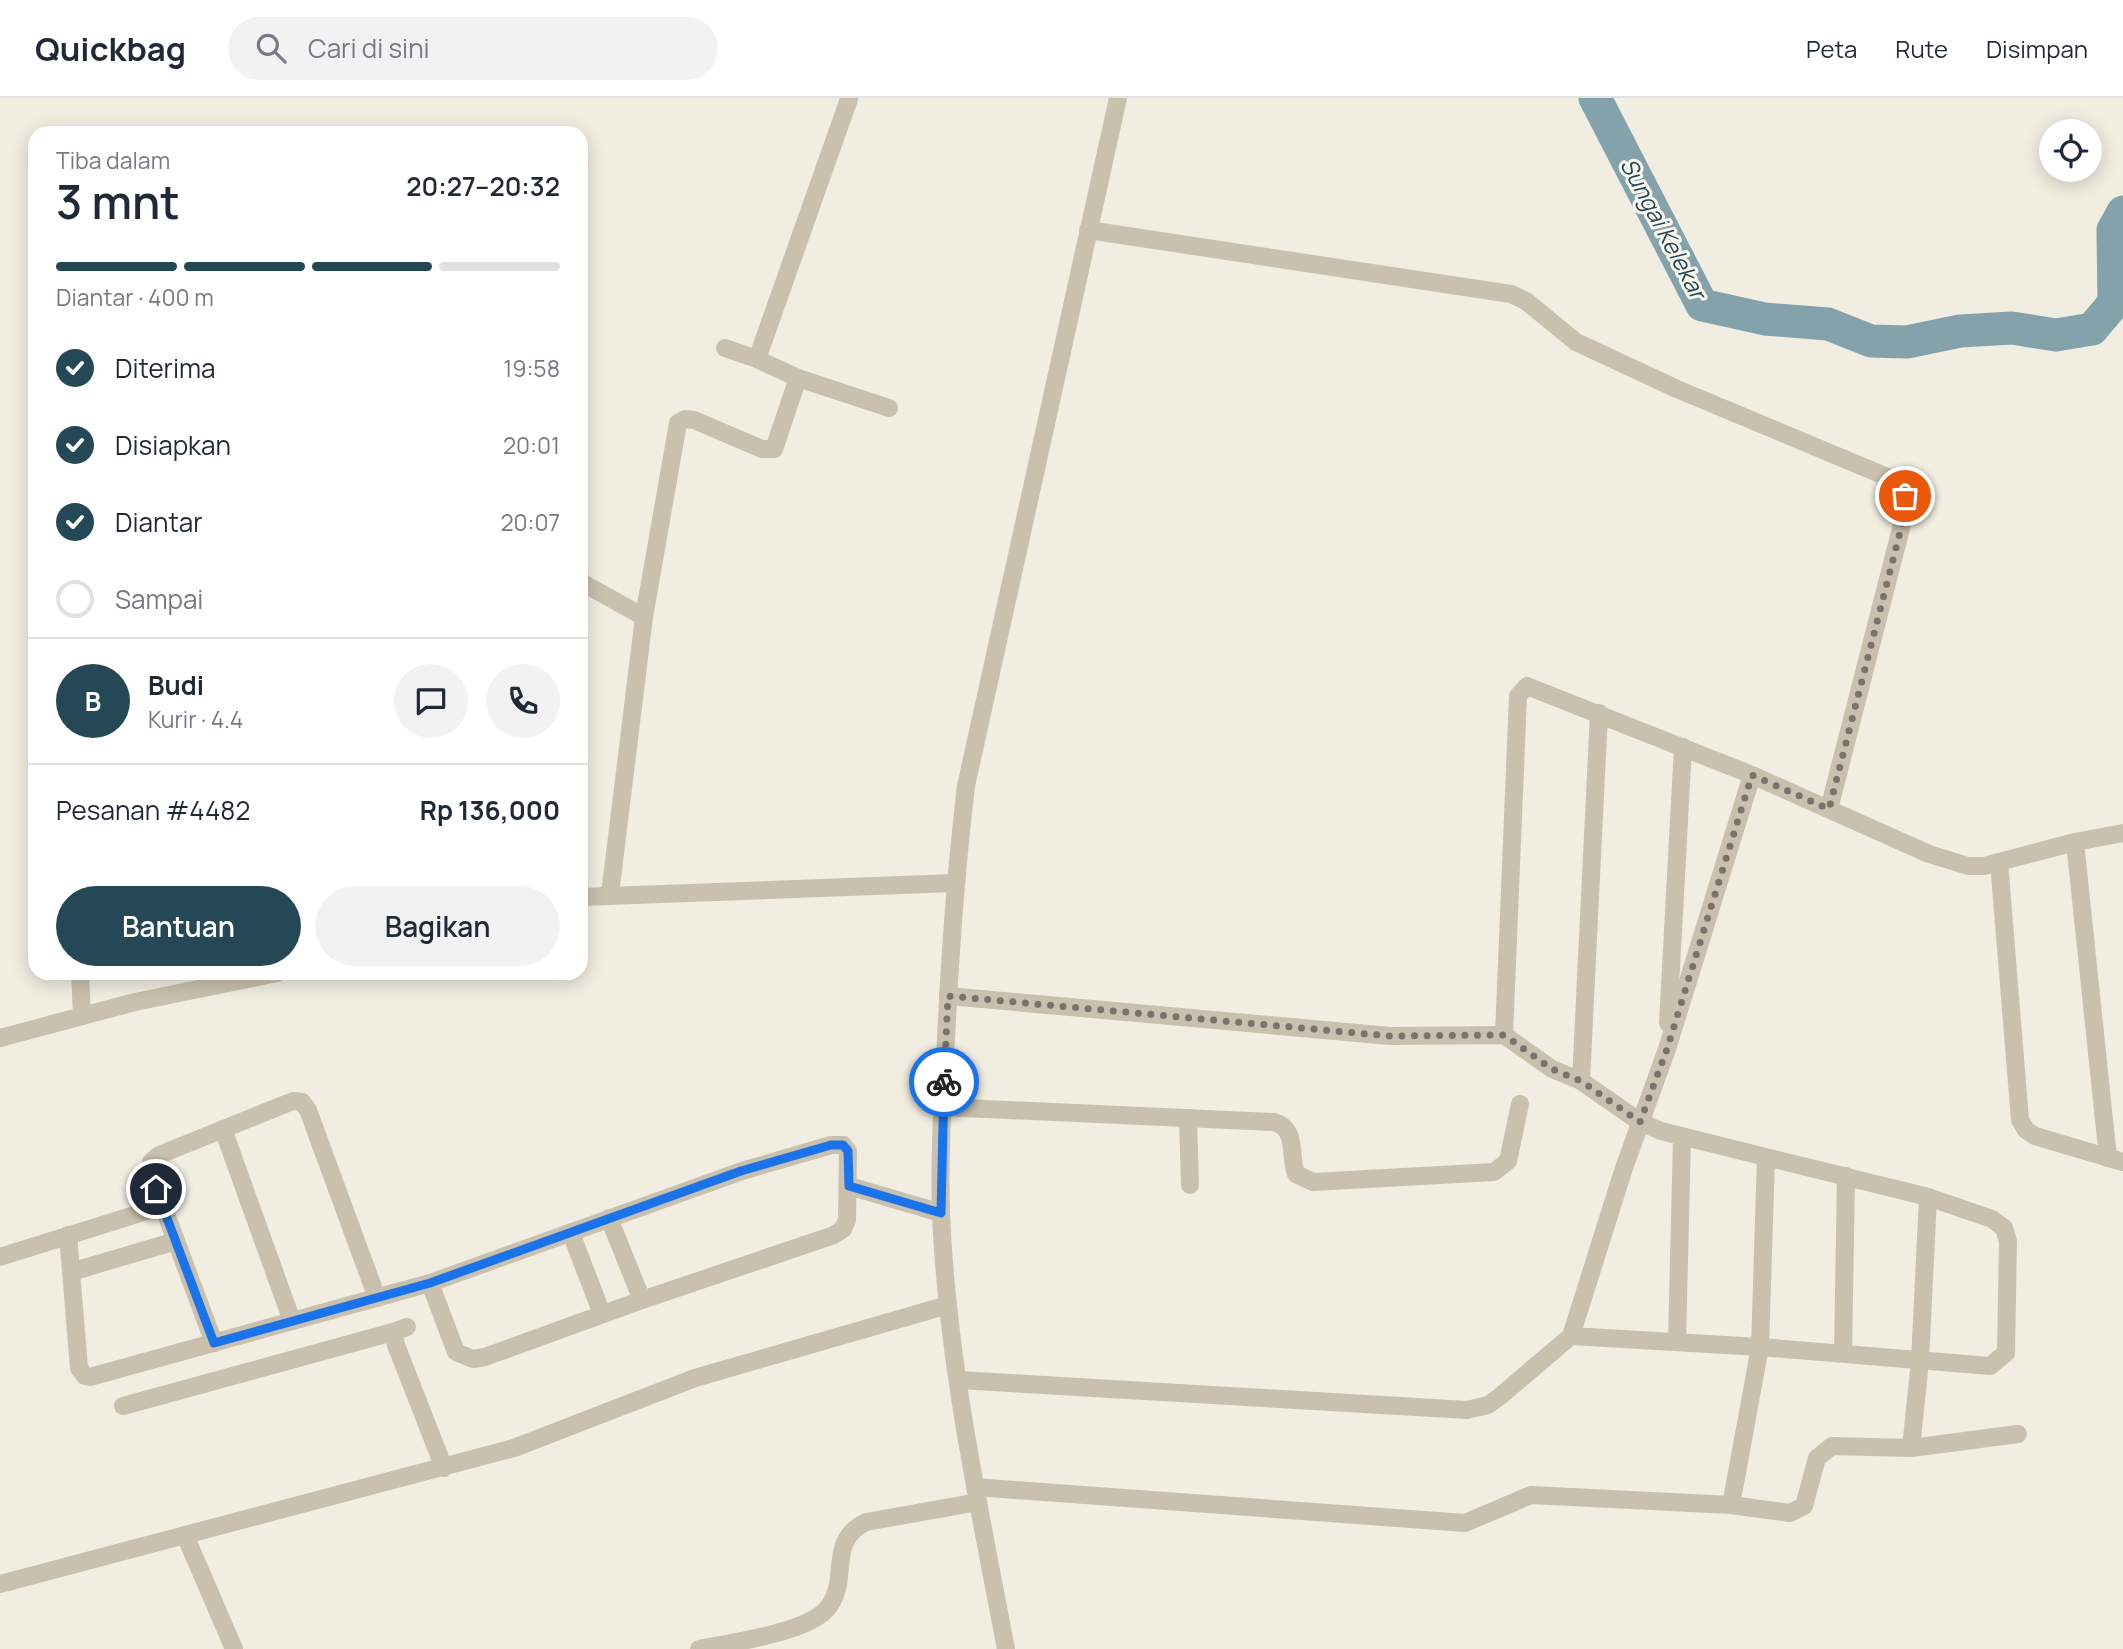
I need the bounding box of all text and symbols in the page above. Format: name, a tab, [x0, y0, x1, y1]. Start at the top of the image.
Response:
search box	[228, 17, 718, 80]
text: Quickbag	[35, 26, 186, 71]
icon: search	[252, 29, 290, 67]
text: Cari di sini	[308, 30, 430, 66]
text: Peta	[1806, 32, 1857, 65]
text: Rute	[1895, 32, 1948, 65]
text: Disimpan	[1986, 32, 2088, 65]
map controls	[2039, 119, 2102, 182]
button: locate	[2039, 119, 2102, 182]
text: Tiba dalam	[56, 144, 170, 176]
water label: Sungai Kelekar	[1613, 152, 1716, 306]
text: 20:27–20:32	[406, 168, 560, 204]
text: 3 mnt	[56, 170, 180, 233]
text: Diantar · 400 m	[56, 281, 214, 313]
icon: check	[56, 349, 94, 387]
text: Diterima	[115, 350, 216, 386]
text: 19:58	[503, 352, 560, 384]
icon: check	[56, 426, 94, 464]
text: Disiapkan	[115, 427, 231, 463]
text: 20:01	[503, 429, 560, 461]
pin	[1875, 466, 1935, 526]
icon: bag	[1886, 477, 1924, 515]
icon: check	[56, 503, 94, 541]
text: Diantar	[115, 504, 203, 540]
text: 20:07	[500, 506, 560, 538]
text: Sampai	[115, 581, 203, 617]
button: chat	[394, 664, 468, 738]
button: phone	[486, 664, 560, 738]
text: Budi	[148, 667, 204, 703]
text: B	[85, 683, 101, 719]
text: Kurir · 4.4	[148, 703, 243, 735]
text: Pesanan #4482	[56, 792, 250, 828]
text: Rp 136,000	[420, 792, 560, 828]
button: Bantuan	[56, 886, 301, 966]
button: Bagikan	[315, 886, 560, 966]
courier	[909, 1047, 979, 1117]
icon: bike	[925, 1063, 963, 1101]
pin	[126, 1159, 186, 1219]
icon: home	[137, 1170, 175, 1208]

